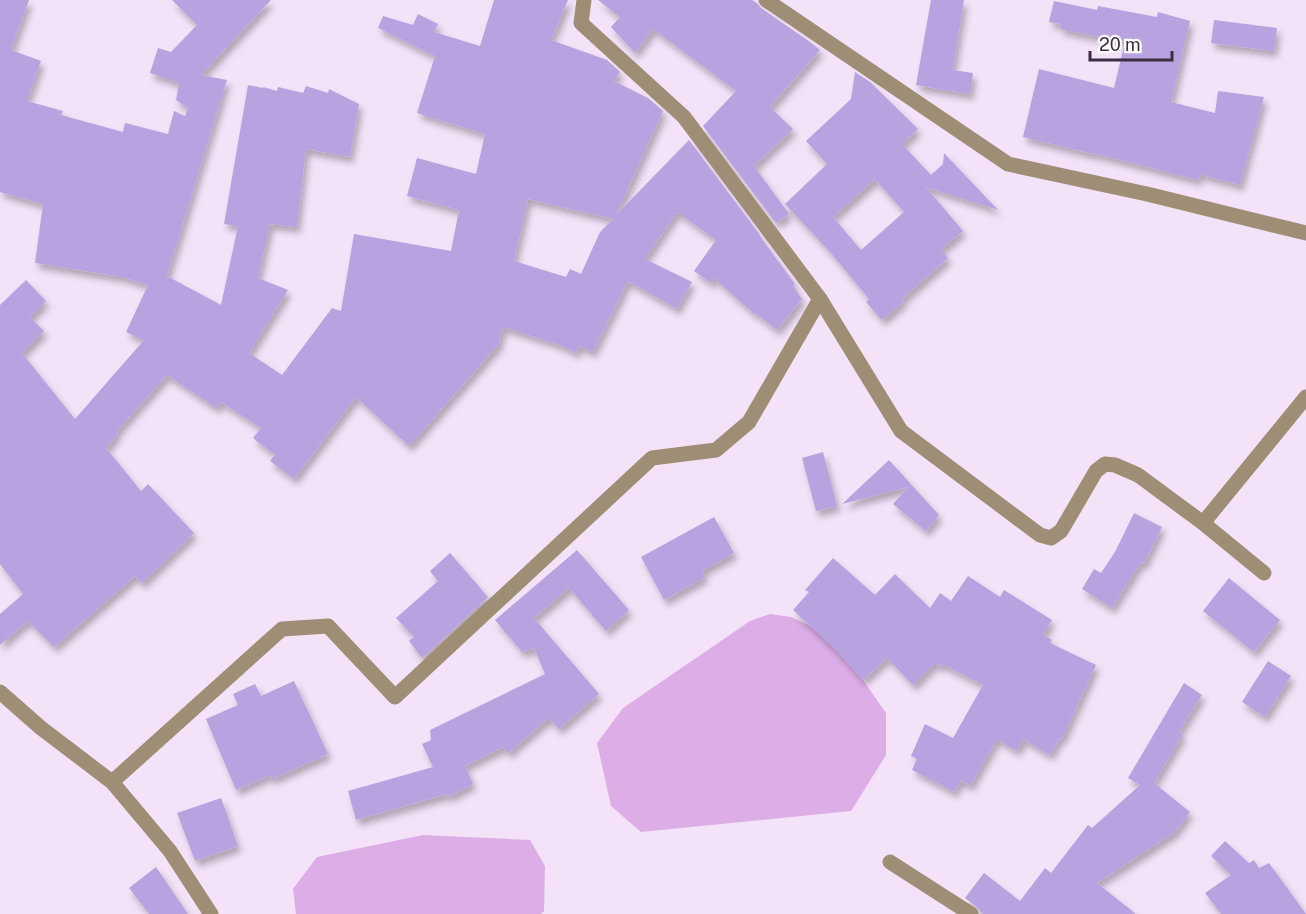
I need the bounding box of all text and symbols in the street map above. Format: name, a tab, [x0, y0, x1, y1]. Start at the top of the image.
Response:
scale bar	[1090, 24, 1172, 62]
text: 20 m	[1099, 34, 1141, 55]

